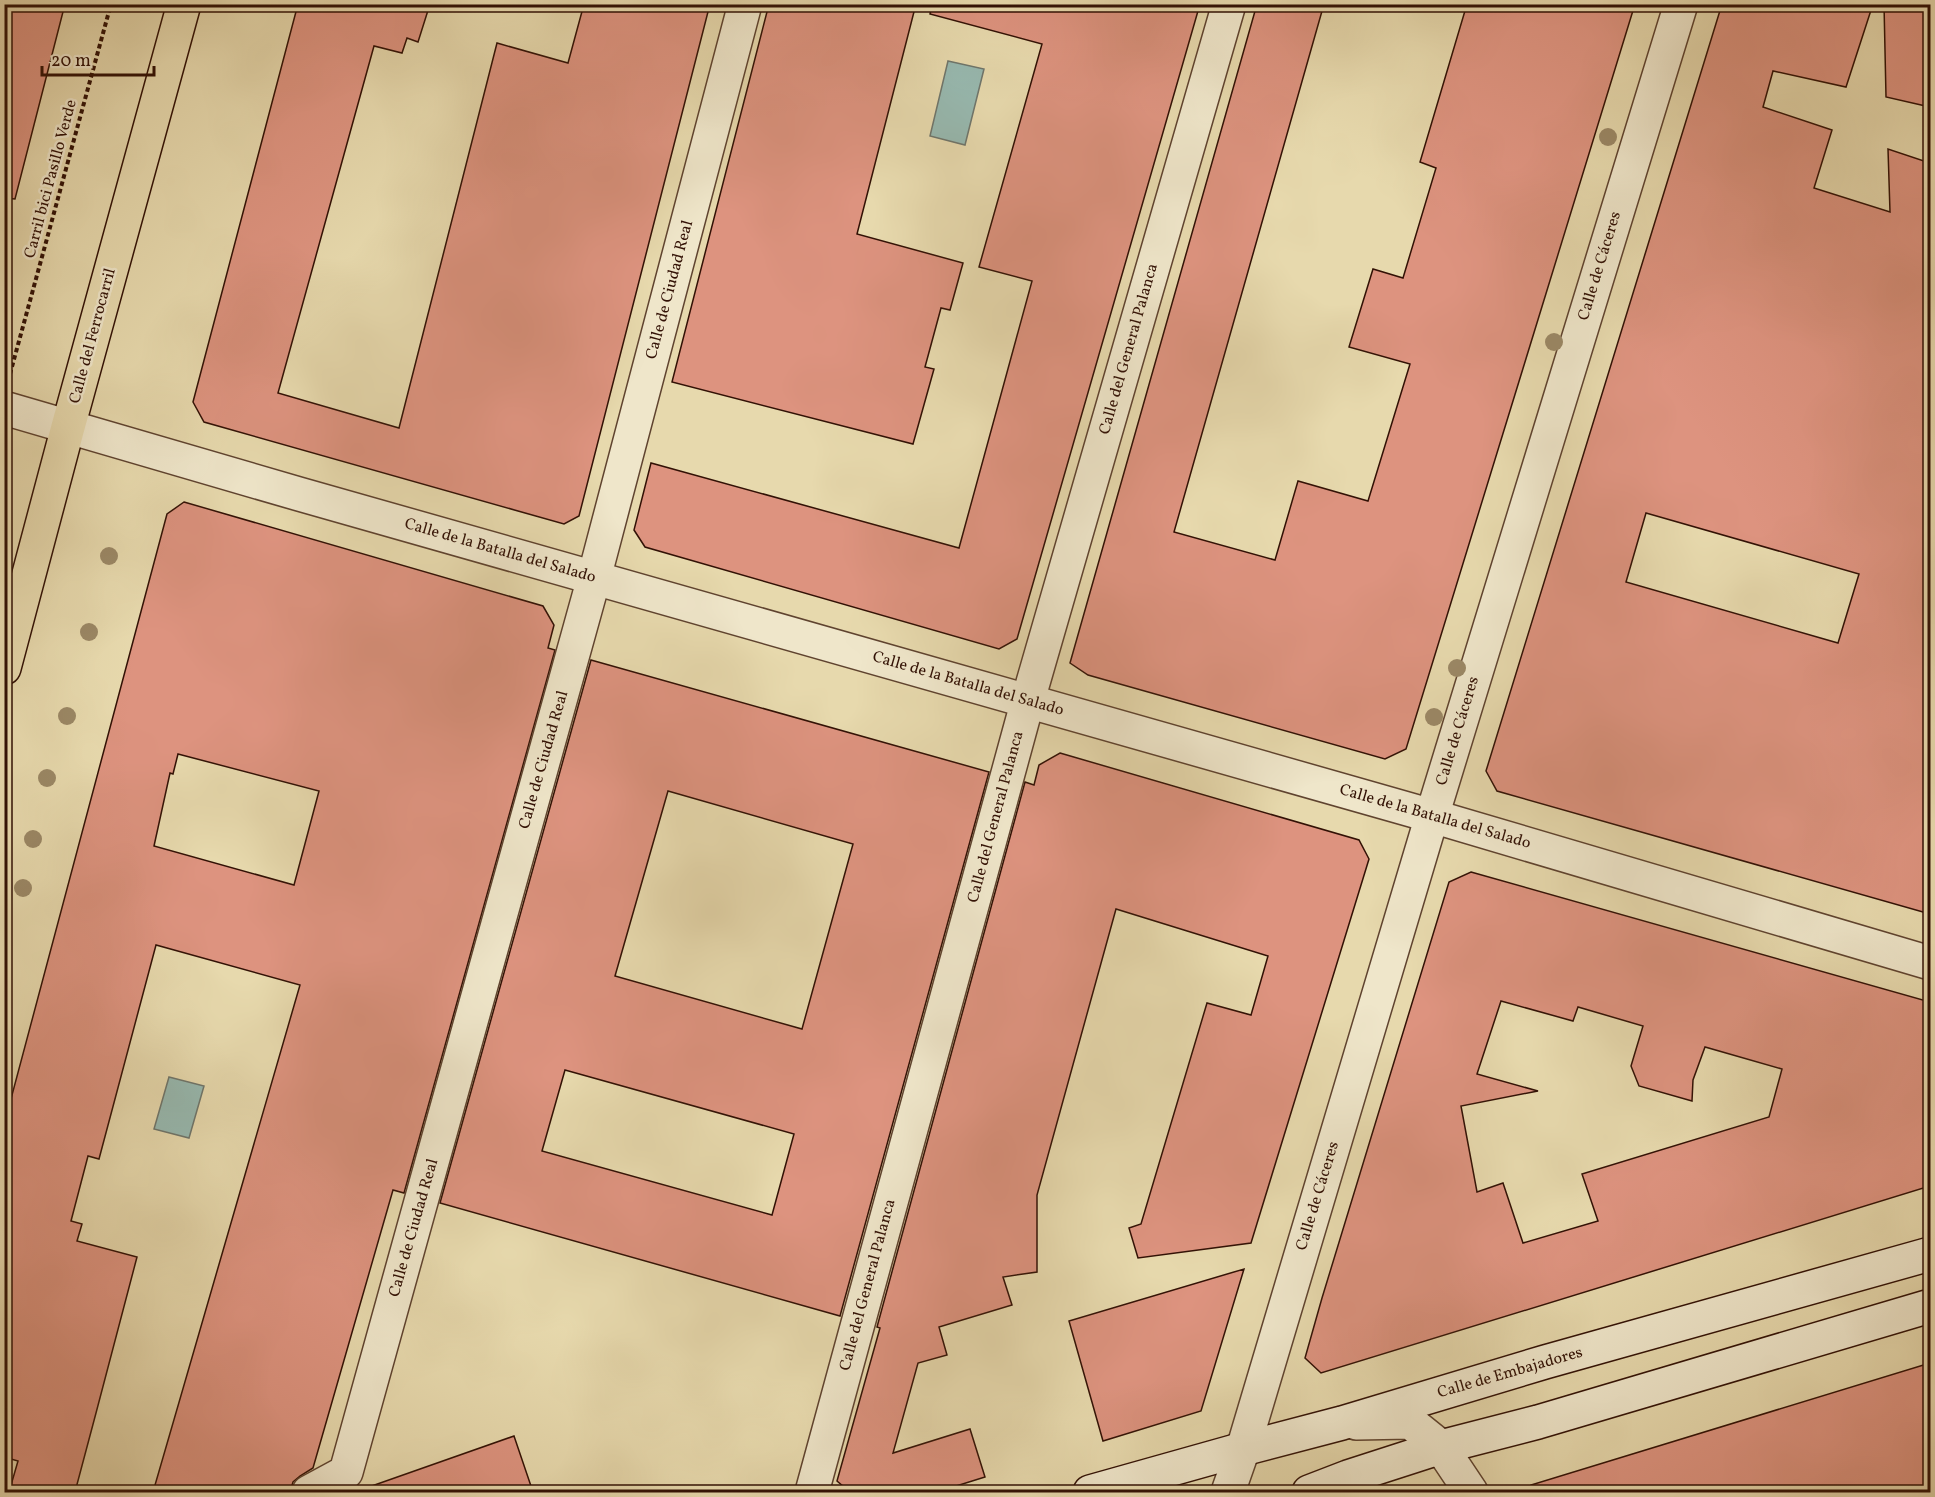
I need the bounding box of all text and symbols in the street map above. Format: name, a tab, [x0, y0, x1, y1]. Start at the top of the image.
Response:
scale bar	[42, 39, 154, 77]
text: 20 m	[51, 49, 91, 74]
street label: Carril bici Pasillo Verde	[19, 97, 83, 261]
street label: Calle de Cáceres	[1573, 209, 1627, 323]
street label: Calle de Ciudad Real	[641, 218, 699, 362]
street label: Calle del General Palanca	[1094, 261, 1164, 437]
street label: Calle del Ferrocarril	[64, 266, 122, 406]
street label: Calle de la Batalla del Salado	[402, 513, 598, 589]
street label: Calle de la Batalla del Salado	[870, 646, 1066, 722]
street label: Calle de Cáceres	[1431, 674, 1485, 788]
street label: Calle de Ciudad Real	[514, 688, 574, 832]
street label: Calle del General Palanca	[962, 729, 1030, 905]
street label: Calle de la Batalla del Salado	[1337, 779, 1533, 855]
street label: Calle de Cáceres	[1291, 1139, 1345, 1253]
street label: Calle de Ciudad Real	[384, 1156, 444, 1300]
street label: Calle del General Palanca	[834, 1197, 902, 1373]
street label: Calle de Embajadores	[1435, 1342, 1585, 1404]

